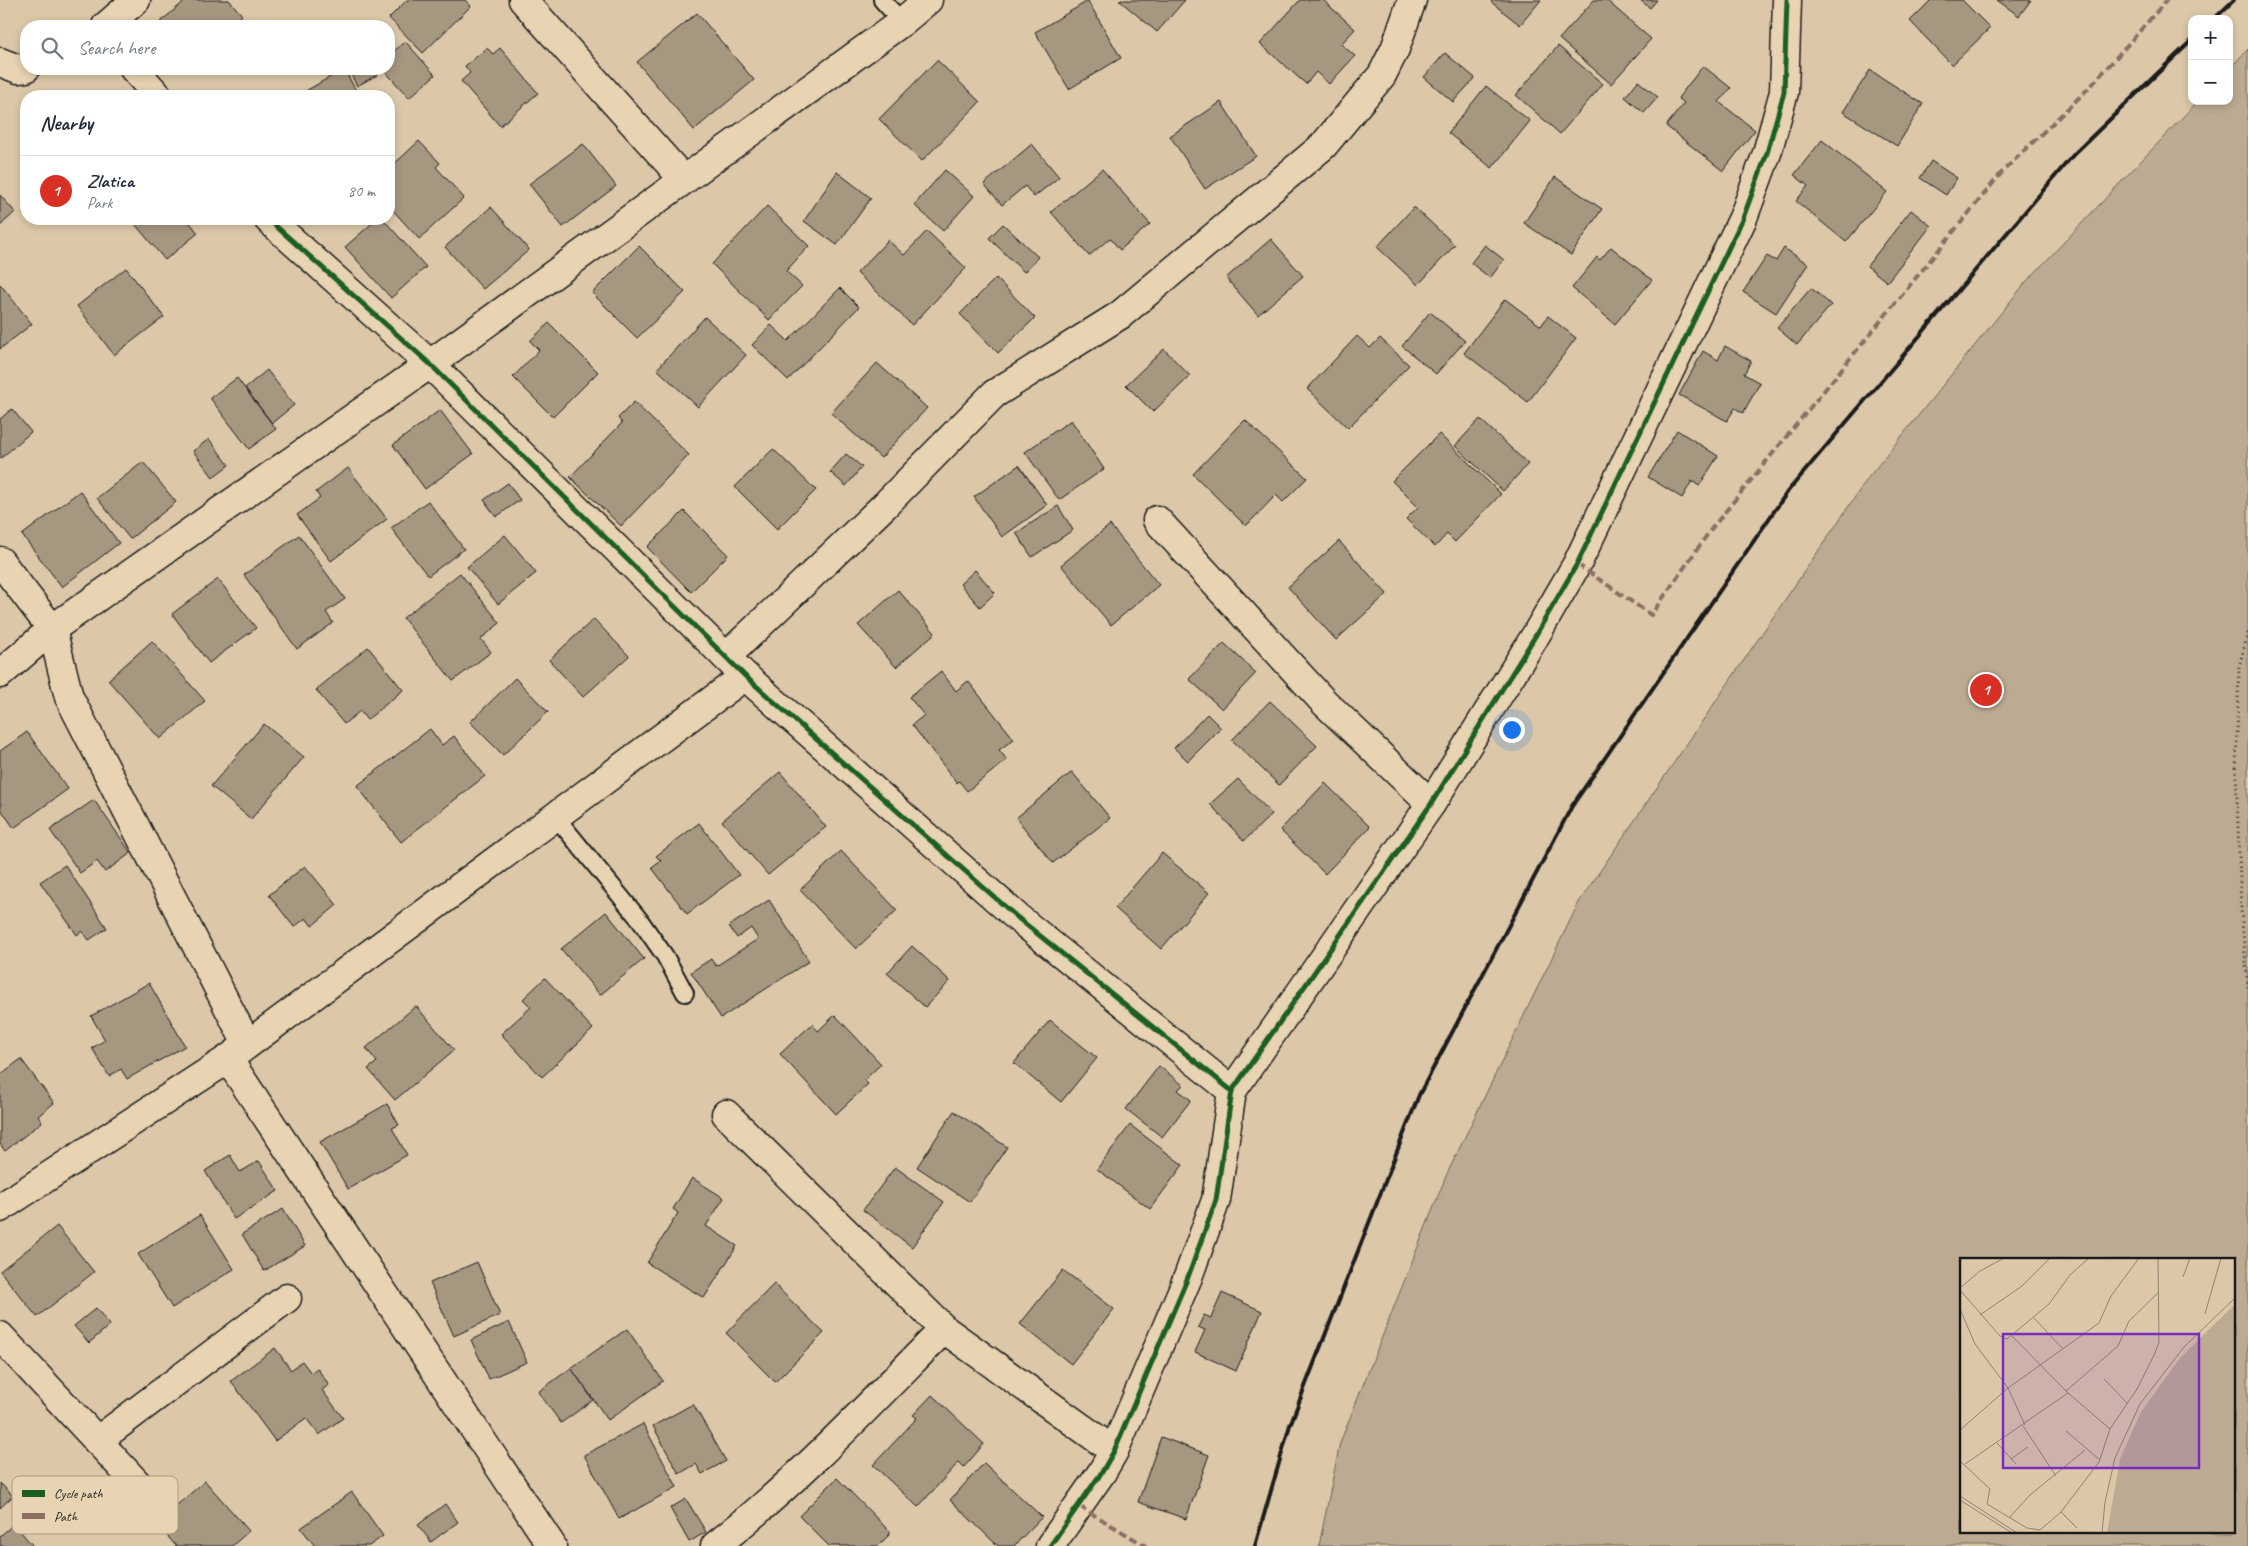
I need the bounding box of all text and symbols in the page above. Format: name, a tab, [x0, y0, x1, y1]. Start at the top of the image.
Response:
map controls	[2188, 15, 2233, 105]
button: +	[2188, 15, 2233, 60]
search box	[20, 20, 395, 75]
icon: search	[38, 34, 66, 62]
text: Search here	[78, 36, 155, 60]
button: −	[2188, 60, 2233, 105]
text: Nearby	[40, 110, 93, 136]
text: Zlatica	[87, 169, 134, 193]
text: 1	[52, 181, 60, 201]
text: 80 m	[348, 181, 375, 201]
text: Park	[87, 193, 112, 213]
pin: 1	[1970, 671, 2002, 709]
your location	[1499, 717, 1525, 743]
inset map	[1960, 1258, 2236, 1534]
legend	[12, 1476, 178, 1534]
text: Cycle path	[54, 1485, 103, 1502]
text: Path	[54, 1508, 78, 1525]

